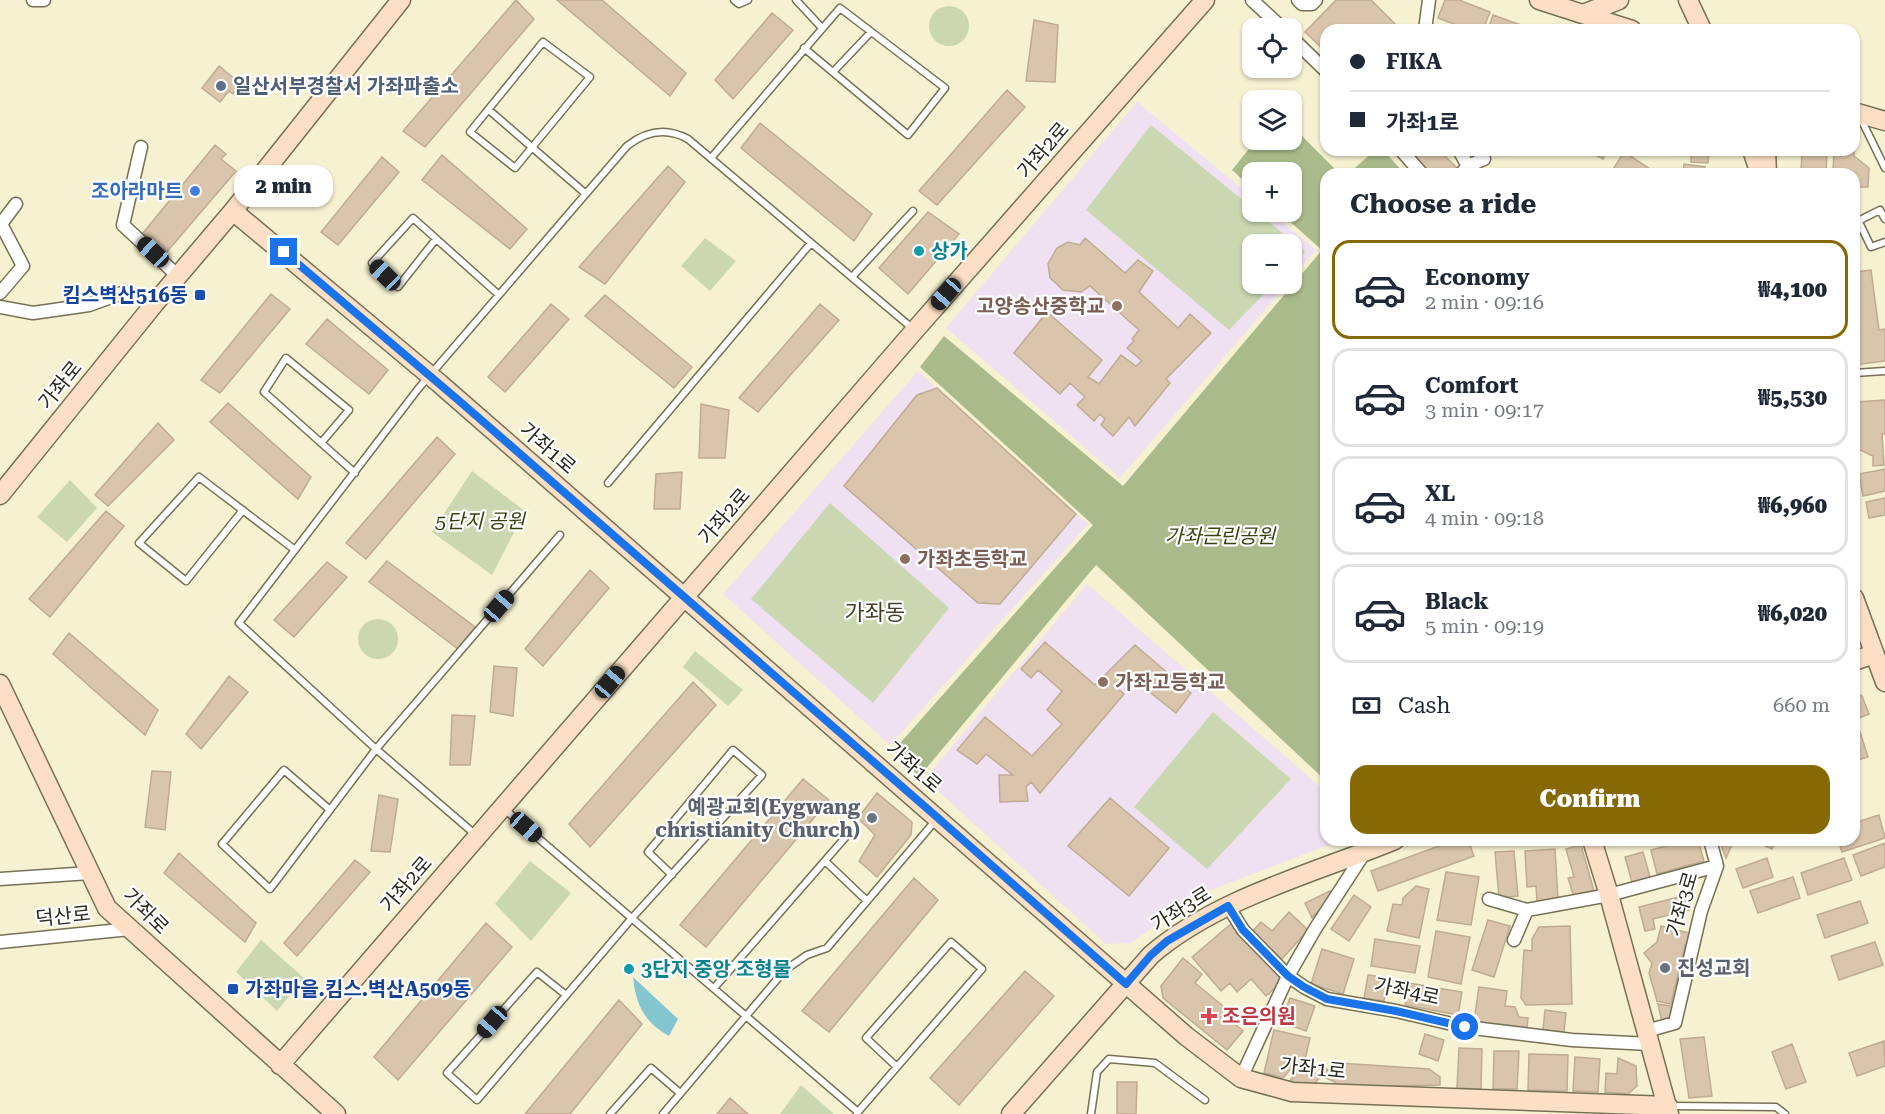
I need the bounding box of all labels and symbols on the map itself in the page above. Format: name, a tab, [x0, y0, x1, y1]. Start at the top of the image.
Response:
place label: 일산서부경찰서 가좌파출소	[233, 74, 459, 98]
marker: 일산서부경찰서 가좌파출소	[214, 79, 228, 93]
street label: 가좌2로	[1012, 117, 1074, 183]
callout: 2 min	[234, 165, 334, 207]
place label: 조아라마트	[91, 179, 183, 203]
marker: 조아라마트	[188, 184, 202, 198]
car	[134, 233, 172, 271]
route end	[270, 238, 297, 265]
place label: 상가	[931, 239, 968, 263]
marker: 상가	[912, 244, 926, 258]
car	[366, 256, 404, 294]
car	[927, 275, 965, 313]
place label: 킴스벽산516동	[62, 283, 188, 307]
marker: 킴스벽산516동	[193, 288, 207, 302]
place label: 고양송산중학교	[976, 294, 1105, 318]
marker: 고양송산중학교	[1110, 299, 1124, 313]
street label: 가좌로	[33, 356, 87, 414]
street label: 가좌1로	[515, 417, 581, 479]
street label: 가좌2로	[693, 483, 755, 549]
park label: 5단지 공원	[434, 509, 527, 533]
park label: 가좌근린공원	[1165, 524, 1277, 548]
place label: 가좌초등학교	[917, 547, 1027, 571]
marker: 가좌초등학교	[898, 552, 912, 566]
car	[480, 587, 518, 625]
district label: 가좌동	[845, 600, 905, 625]
car	[592, 662, 628, 702]
place label: 가좌고등학교	[1115, 670, 1225, 694]
marker: 가좌고등학교	[1096, 675, 1110, 689]
street label: 가좌1로	[881, 736, 947, 798]
place label: 예광교회(Eygwang christianity Church)	[655, 795, 861, 842]
car	[507, 808, 545, 846]
marker: 예광교회(Eygwang christianity Church)	[865, 811, 879, 825]
street label: 가좌2로	[375, 851, 437, 917]
street label: 가좌3로	[1661, 869, 1703, 939]
street label: 가좌3로	[1146, 881, 1216, 937]
street label: 가좌로	[118, 883, 174, 939]
street label: 덕산로	[34, 901, 92, 931]
place label: 진성교회	[1677, 956, 1751, 980]
place label: 3단지 중앙 조형물	[641, 957, 791, 981]
marker: 진성교회	[1658, 961, 1672, 975]
marker: 3단지 중앙 조형물	[622, 962, 636, 976]
street label: 가좌4로	[1372, 972, 1442, 1010]
place label: 가좌마을.킴스.벽산A509동	[245, 977, 471, 1001]
marker: 가좌마을.킴스.벽산A509동	[226, 982, 240, 996]
car	[473, 1003, 511, 1041]
place label: 조은의원	[1222, 1004, 1296, 1028]
marker: 조은의원	[1200, 1007, 1218, 1025]
route start	[1451, 1013, 1478, 1040]
street label: 가좌1로	[1279, 1053, 1347, 1083]

